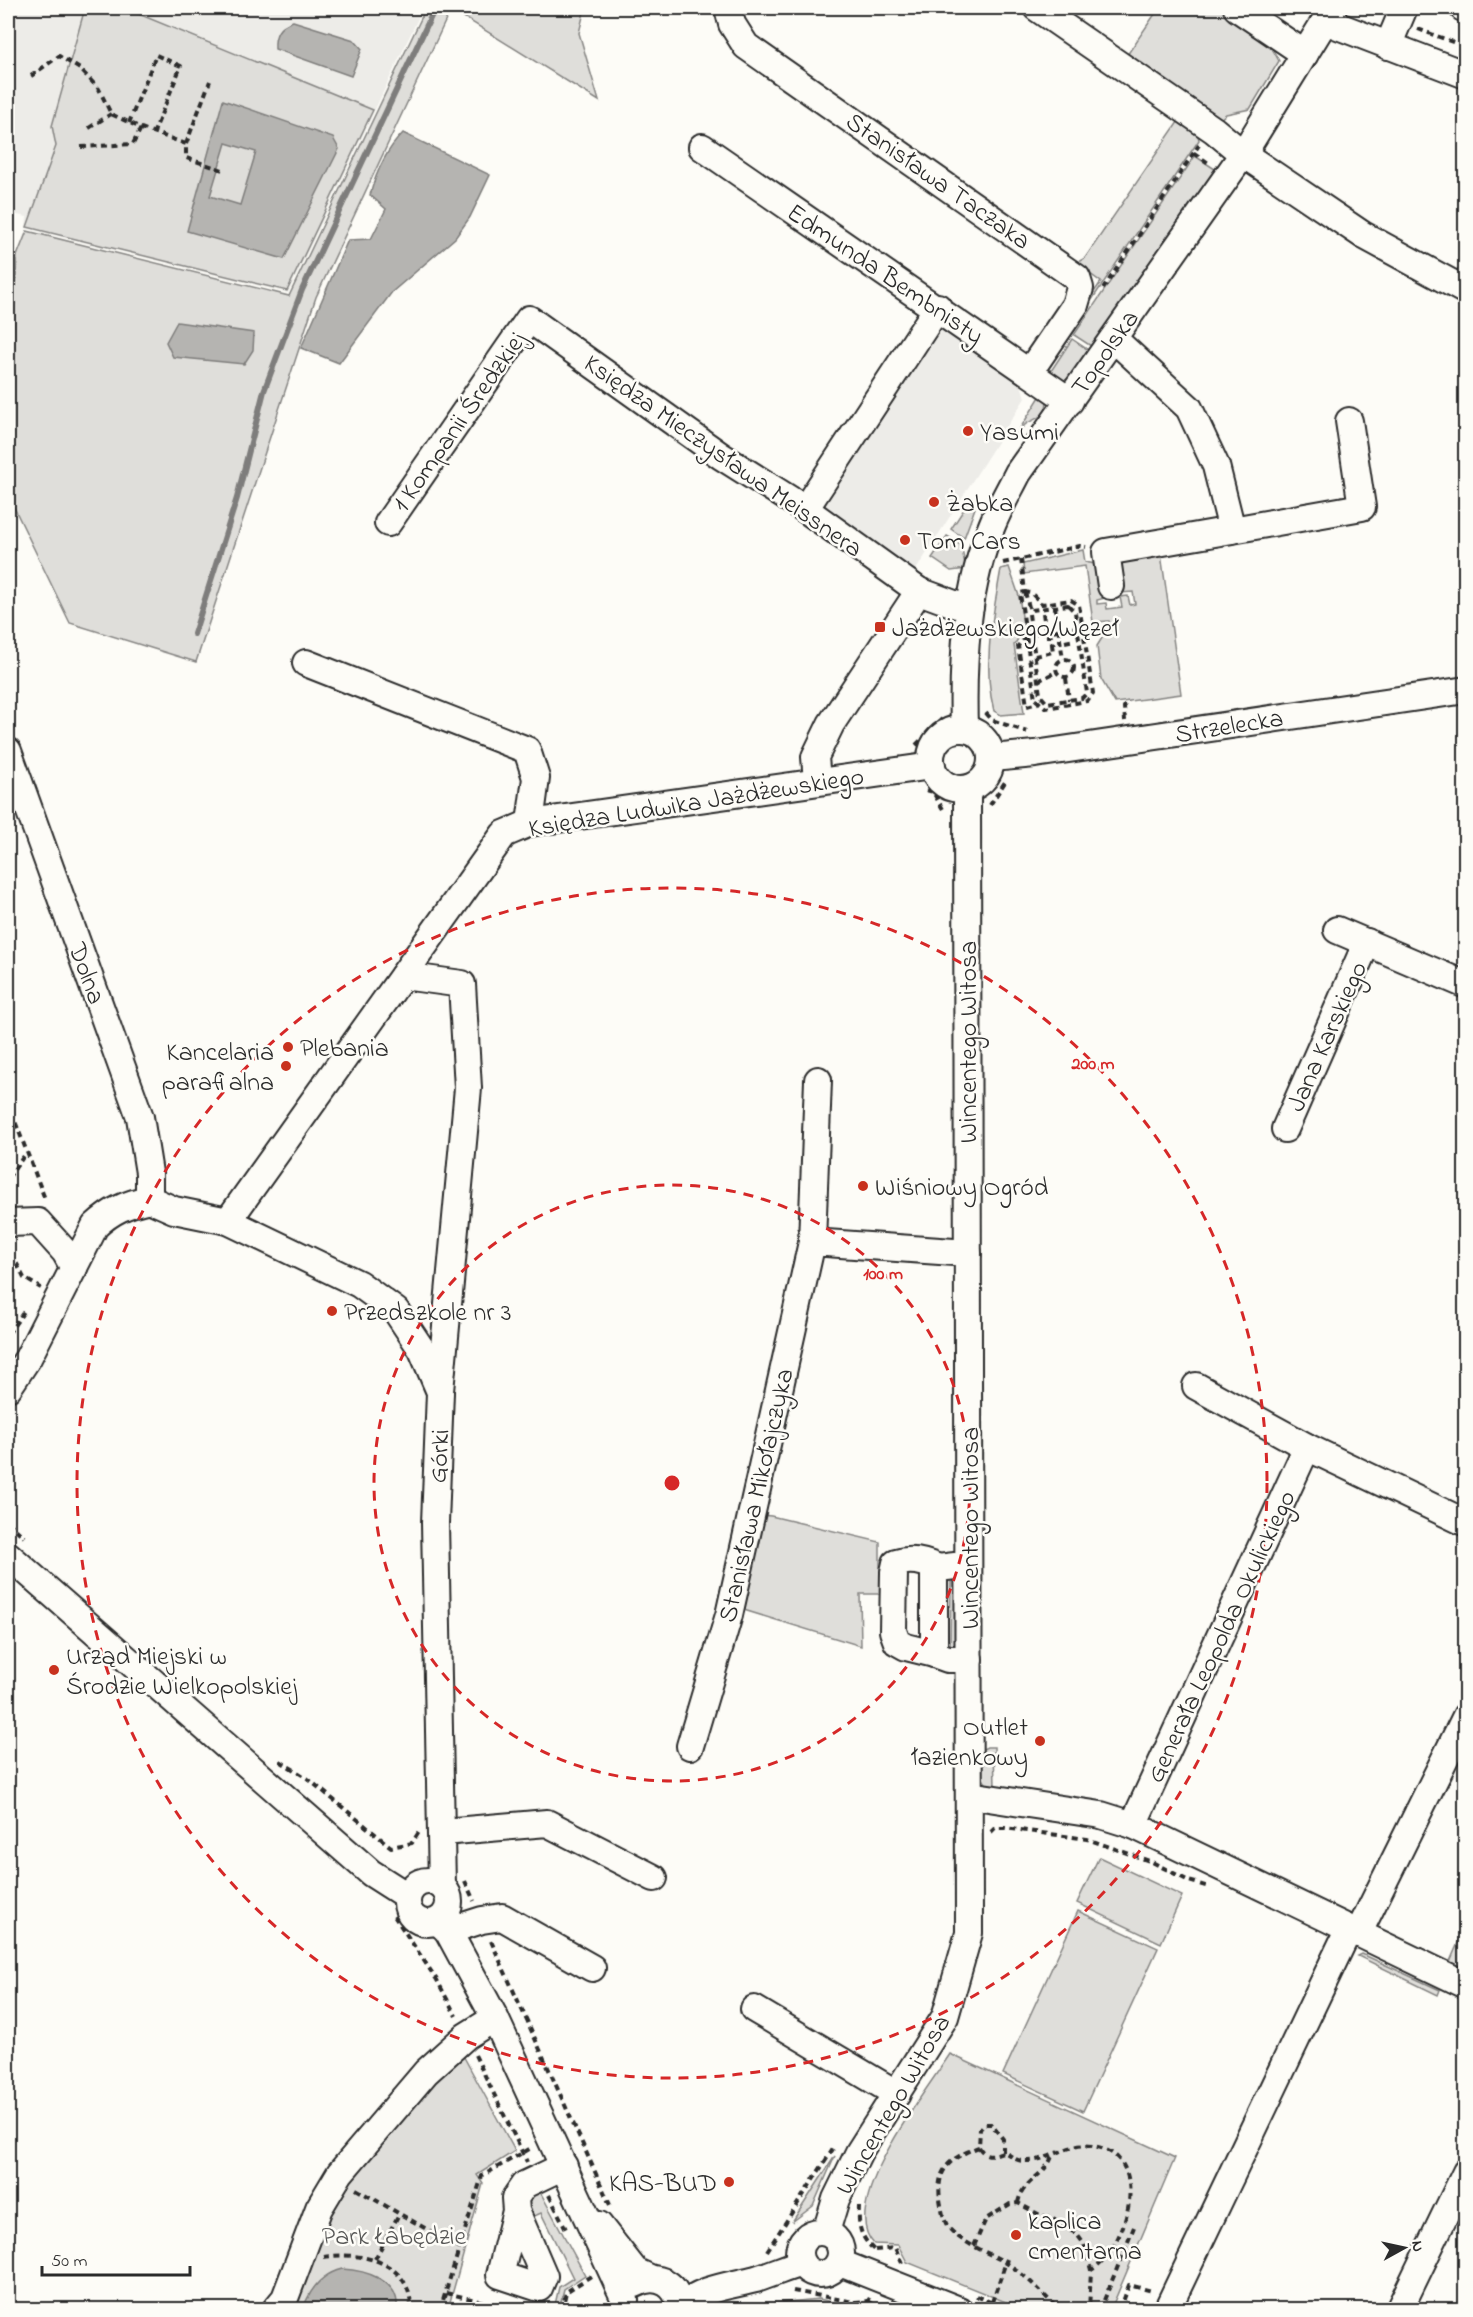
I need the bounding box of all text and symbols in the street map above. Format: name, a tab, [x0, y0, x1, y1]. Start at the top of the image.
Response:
street label: Stanisława Taczaka	[837, 104, 1038, 261]
street label: Edmunda Bembnisty	[778, 195, 990, 356]
street label: Topolska	[1063, 303, 1150, 404]
street label: 1 Kompanii Średzkiej	[384, 324, 537, 521]
street label: Księdza Mieczysława Meissnera	[575, 346, 870, 569]
place label: Yasumi	[980, 415, 1059, 453]
marker: Yasumi	[961, 424, 975, 438]
place label: Żabka	[946, 486, 1013, 524]
marker: Żabka	[927, 495, 941, 509]
place label: Tom Cars	[917, 524, 1021, 562]
marker: Tom Cars	[898, 533, 912, 547]
place label: Jażdżewskiego/Węzeł	[892, 611, 1119, 649]
marker: Jażdżewskiego/Węzeł	[873, 620, 887, 634]
street label: Strzelecka	[1173, 701, 1286, 755]
street label: Księdza Ludwika Jażdżewskiego	[526, 759, 867, 849]
street label: Dolna	[56, 937, 114, 1010]
street label: Wincentego Witosa	[951, 941, 989, 1143]
street label: Jana Karskiego	[1279, 956, 1379, 1118]
place label: Plebania	[300, 1031, 389, 1069]
place label: Kancelaria parafialna	[162, 1035, 274, 1103]
marker: Plebania	[281, 1040, 295, 1054]
text: 200 m	[1071, 1052, 1115, 1078]
marker: Kancelaria parafialna	[279, 1059, 293, 1073]
place label: Wiśniowy Ogród	[875, 1170, 1049, 1208]
marker: Wiśniowy Ogród	[856, 1179, 870, 1193]
text: 100 m	[863, 1262, 903, 1288]
place label: Przedszkole nr 3	[344, 1295, 512, 1333]
marker: Przedszkole nr 3	[325, 1304, 339, 1318]
street label: Stanisława Mikołajczyka	[710, 1365, 806, 1627]
street label: Wincentego Witosa	[953, 1427, 991, 1629]
street label: Górki	[421, 1428, 461, 1484]
centre of rings	[662, 1473, 682, 1493]
street label: Generała Leopolda Okulickiego	[1138, 1485, 1307, 1790]
place label: Urząd Miejski w Środzie Wielkopolskiej	[66, 1639, 298, 1707]
marker: Urząd Miejski w Środzie Wielkopolskiej	[47, 1663, 61, 1677]
place label: Outlet łazienkowy	[911, 1710, 1028, 1778]
marker: Outlet łazienkowy	[1033, 1734, 1047, 1748]
street label: Wincentego Witosa	[827, 2008, 962, 2203]
place label: KAS-BUD	[609, 2166, 717, 2204]
marker: KAS-BUD	[722, 2175, 736, 2189]
place label: kaplica cmentarna	[1028, 2204, 1142, 2272]
north arrow	[1374, 2218, 1434, 2278]
park label: Park Łabędzie	[322, 2219, 467, 2257]
marker: kaplica cmentarna	[1009, 2228, 1023, 2242]
scale bar	[42, 2239, 190, 2277]
text: N	[1404, 2239, 1430, 2253]
text: 50 m	[51, 2249, 88, 2275]

